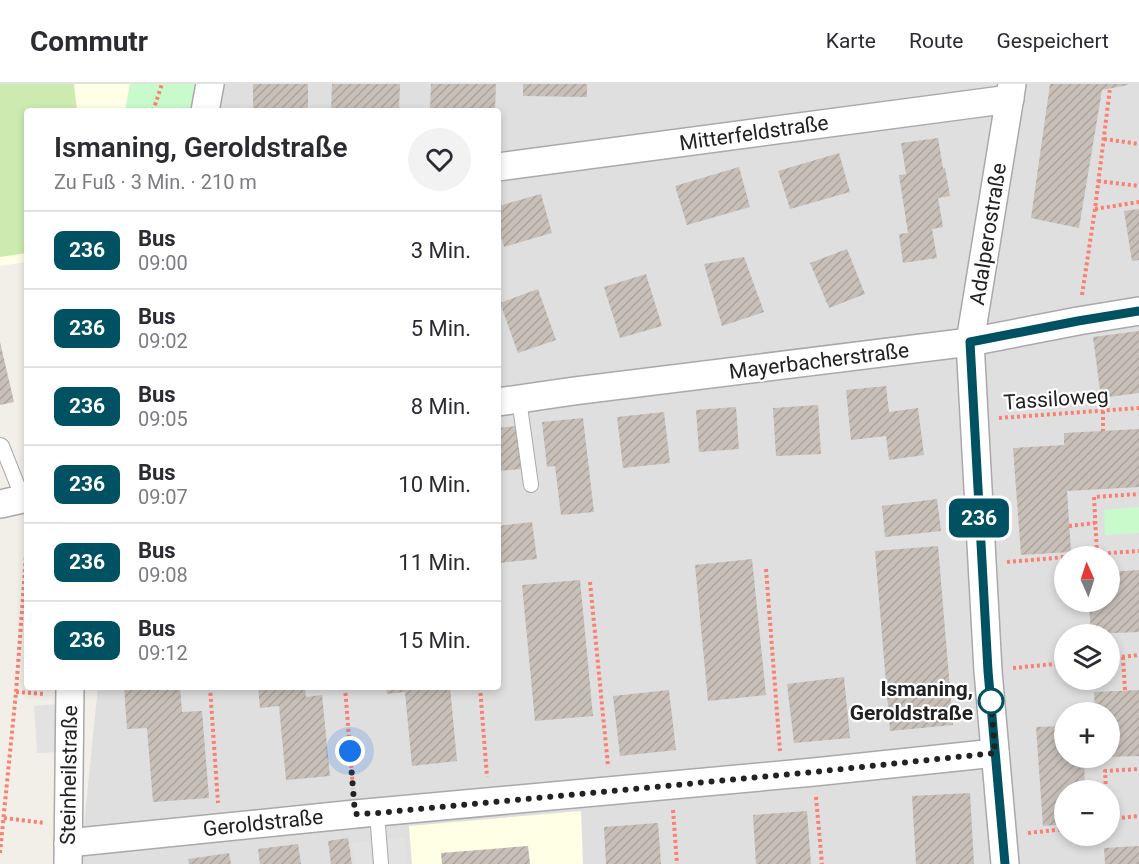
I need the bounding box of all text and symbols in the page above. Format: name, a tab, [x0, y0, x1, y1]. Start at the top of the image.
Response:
text: Commutr	[30, 25, 148, 58]
text: Karte	[826, 29, 876, 53]
text: Route	[909, 29, 963, 53]
text: Gespeichert	[996, 29, 1109, 53]
street label: Mitterfeldstraße	[678, 111, 830, 155]
button: heart	[408, 128, 471, 191]
text: Ismaning, Geroldstraße	[54, 131, 348, 164]
street label: Adalperostraße	[965, 161, 1011, 307]
text: Zu Fuß · 3 Min. · 210 m	[54, 170, 257, 194]
text: Bus	[138, 226, 176, 251]
text: 236	[69, 238, 105, 262]
text: 3 Min.	[411, 238, 471, 263]
text: 09:00	[138, 251, 188, 275]
text: Bus	[138, 304, 176, 329]
text: 236	[69, 316, 105, 340]
text: 5 Min.	[411, 316, 471, 341]
text: 09:02	[138, 329, 188, 353]
street label: Mayerbacherstraße	[728, 338, 910, 384]
text: Bus	[138, 382, 176, 407]
street label: Tassiloweg	[1003, 383, 1109, 415]
text: 236	[69, 394, 105, 418]
text: 8 Min.	[411, 394, 471, 419]
text: 09:05	[138, 407, 188, 431]
text: Bus	[138, 460, 176, 485]
text: 236	[69, 472, 105, 496]
text: 10 Min.	[398, 472, 471, 497]
text: 09:07	[138, 485, 188, 509]
line badge: 236	[944, 498, 1014, 538]
text: 236	[961, 506, 997, 530]
text: Bus	[138, 538, 176, 563]
north arrow	[1054, 546, 1120, 612]
map controls	[1054, 546, 1120, 846]
text: 236	[69, 550, 105, 574]
text: 11 Min.	[398, 550, 471, 575]
text: 09:08	[138, 563, 188, 587]
text: Bus	[138, 616, 176, 641]
button: layers	[1054, 624, 1120, 690]
text: 236	[69, 628, 105, 652]
text: 15 Min.	[398, 628, 471, 653]
text: 09:12	[138, 641, 188, 665]
place label: Ismaning, Geroldstraße	[850, 677, 973, 725]
marker: Ismaning, Geroldstraße	[978, 688, 1004, 714]
button: +	[1054, 702, 1120, 768]
street label: Steinheilstraße	[56, 705, 82, 845]
your location	[335, 736, 365, 766]
button: −	[1054, 780, 1120, 846]
street label: Geroldstraße	[202, 805, 324, 841]

